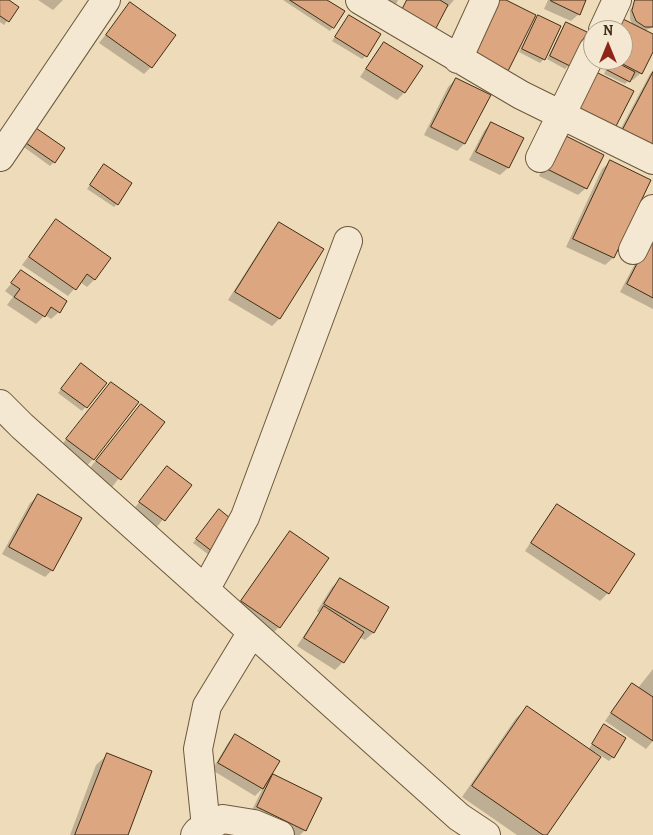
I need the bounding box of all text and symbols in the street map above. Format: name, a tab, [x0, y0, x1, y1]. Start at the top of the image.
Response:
north arrow	[583, 20, 633, 70]
text: N	[603, 21, 613, 40]

